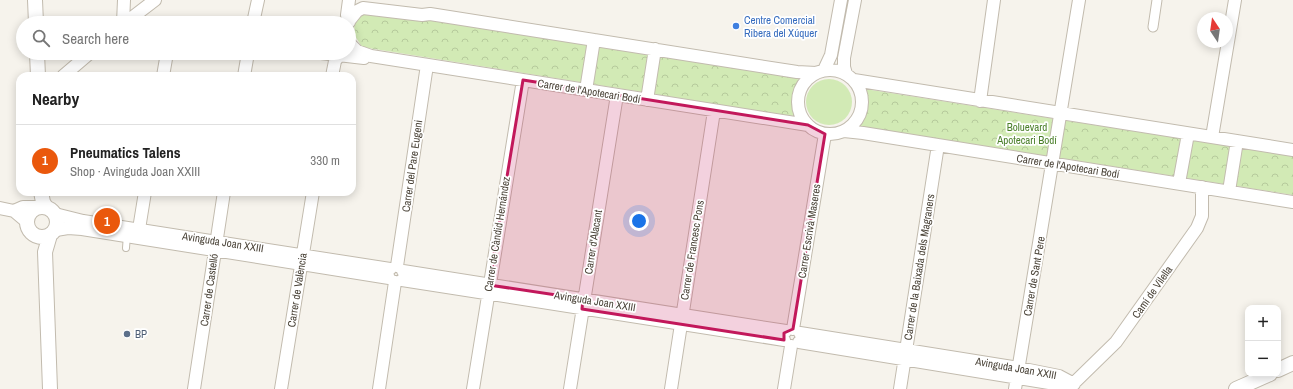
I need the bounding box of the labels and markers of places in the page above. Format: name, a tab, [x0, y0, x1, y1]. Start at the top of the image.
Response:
place label: Centre Comercial Ribera del Xúquer	[744, 13, 817, 40]
marker: Centre Comercial Ribera del Xúquer	[731, 21, 741, 31]
pin: 1	[94, 206, 120, 236]
place label: BP	[135, 327, 147, 341]
marker: BP	[122, 329, 132, 339]

